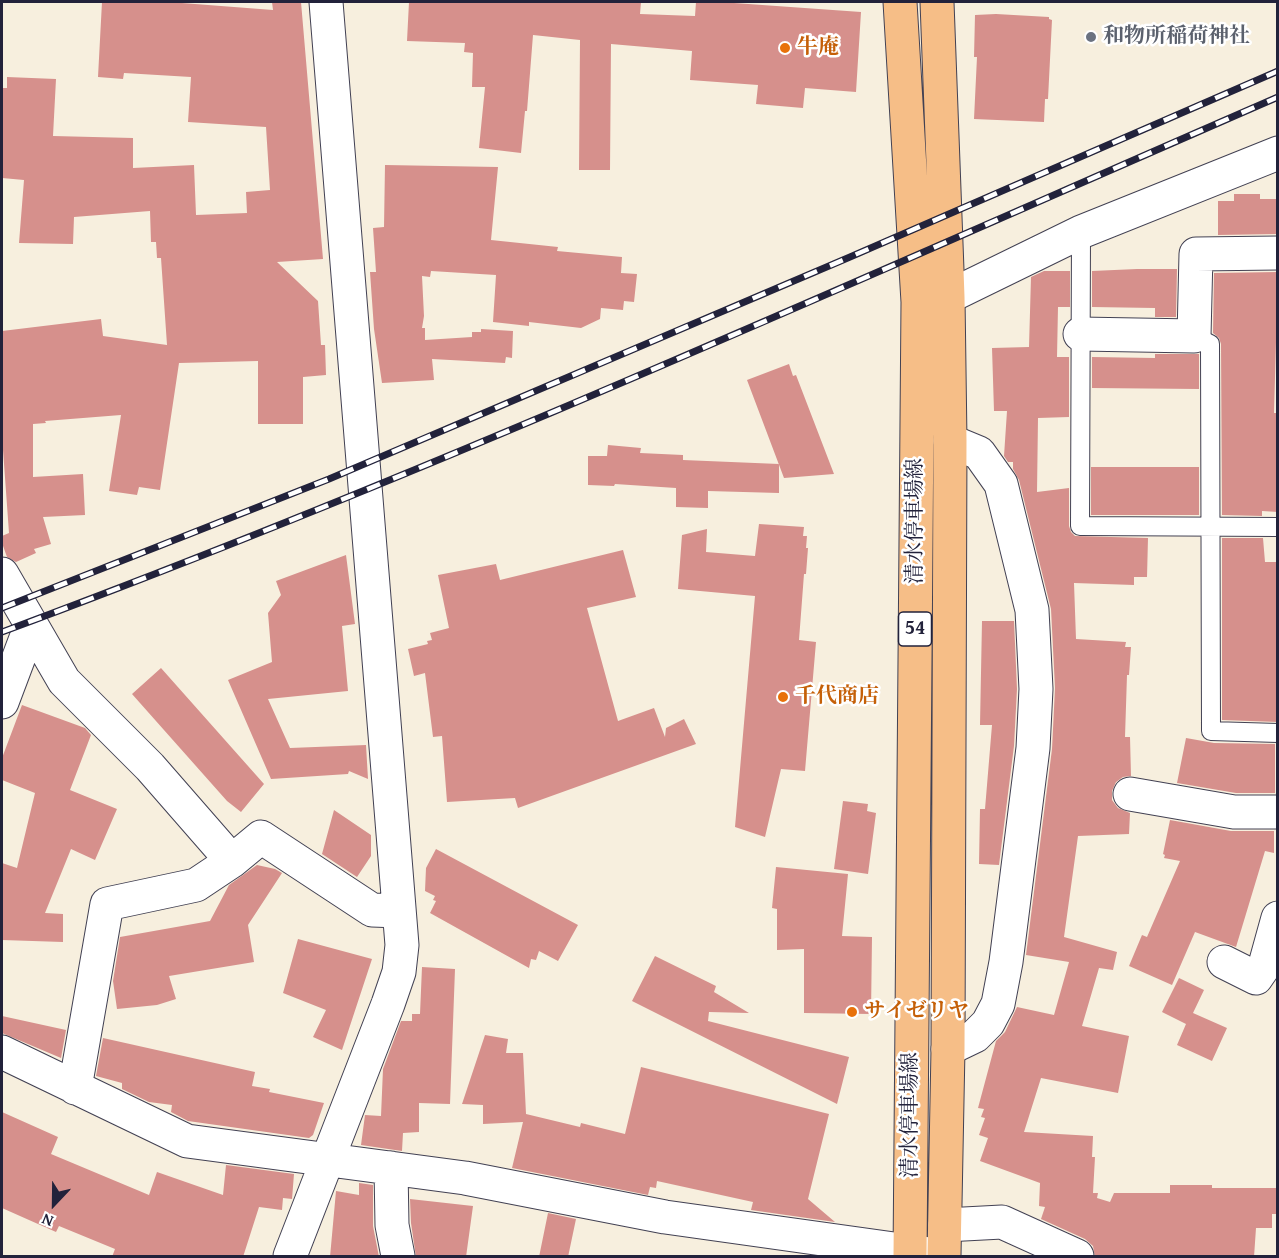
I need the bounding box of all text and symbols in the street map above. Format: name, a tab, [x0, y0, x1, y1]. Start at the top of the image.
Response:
place label: 和物所稲荷神社	[1103, 24, 1250, 50]
marker: 和物所稲荷神社	[1084, 30, 1098, 44]
place label: 牛庵	[797, 35, 839, 61]
marker: 牛庵	[778, 41, 792, 55]
street label: 清水停車場線	[903, 458, 929, 584]
road number: 54	[898, 612, 932, 646]
place label: 千代商店	[795, 684, 879, 710]
marker: 千代商店	[776, 690, 790, 704]
place label: サイゼリヤ	[864, 999, 969, 1025]
marker: サイゼリヤ	[845, 1005, 859, 1019]
street label: 清水停車場線	[898, 1052, 924, 1178]
north arrow	[24, 1174, 84, 1234]
text: N	[38, 1208, 57, 1234]

